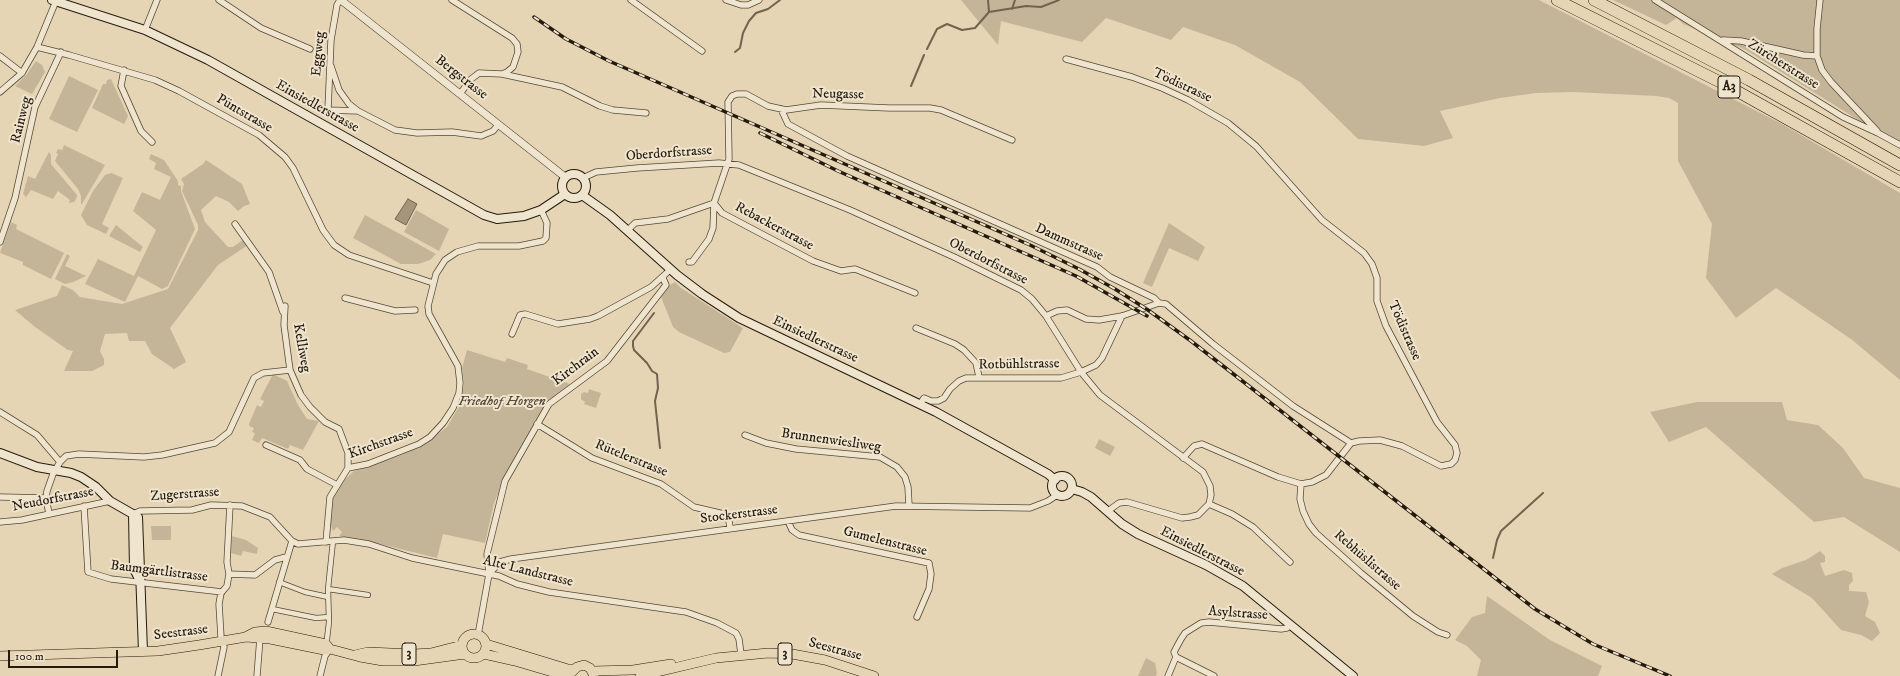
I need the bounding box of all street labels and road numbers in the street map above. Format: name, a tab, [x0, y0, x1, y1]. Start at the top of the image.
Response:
street label: Eggweg	[309, 31, 329, 77]
street label: Zürcherstrasse	[1744, 36, 1822, 94]
street label: Bergstrasse	[431, 52, 491, 104]
street label: Tödistrasse	[1150, 65, 1214, 107]
road number: A3	[1718, 76, 1740, 98]
street label: Einsiedlerstrasse	[272, 77, 362, 137]
street label: Neugasse	[812, 86, 864, 104]
street label: Püntstrasse	[213, 91, 275, 137]
street label: Rainweg	[8, 95, 36, 145]
street label: Oberdorfstrasse	[625, 143, 713, 165]
street label: Rebackerstrasse	[732, 199, 816, 255]
street label: Dammstrasse	[1032, 221, 1106, 265]
street label: Oberdorfstrasse	[946, 235, 1030, 289]
street label: Tödistrasse	[1383, 299, 1425, 363]
street label: Einsiedlerstrasse	[770, 313, 860, 367]
street label: Kelliweg	[288, 322, 314, 374]
street label: Kirchrain	[549, 344, 603, 390]
street label: Rotbühlstrasse	[978, 356, 1060, 374]
street label: Kirchstrasse	[346, 425, 416, 463]
street label: Brunnenwiesliweg	[780, 426, 882, 456]
street label: Rütelerstrasse	[592, 437, 670, 481]
street label: Neudorfstrasse	[11, 484, 95, 516]
street label: Zugerstrasse	[150, 484, 220, 506]
street label: Stockerstrasse	[699, 502, 779, 528]
street label: Gumelenstrasse	[841, 524, 929, 560]
street label: Einsiedlerstrasse	[1157, 524, 1247, 580]
street label: Rebhüslistrasse	[1330, 527, 1404, 595]
street label: Alte Landstrasse	[481, 553, 575, 591]
street label: Baumgärtlistrasse	[109, 558, 209, 586]
street label: Asylstrasse	[1208, 604, 1268, 624]
street label: Seestrasse	[153, 621, 209, 645]
street label: Seestrasse	[807, 635, 863, 665]
road number: 3	[402, 643, 416, 665]
road number: 3	[778, 643, 792, 665]

